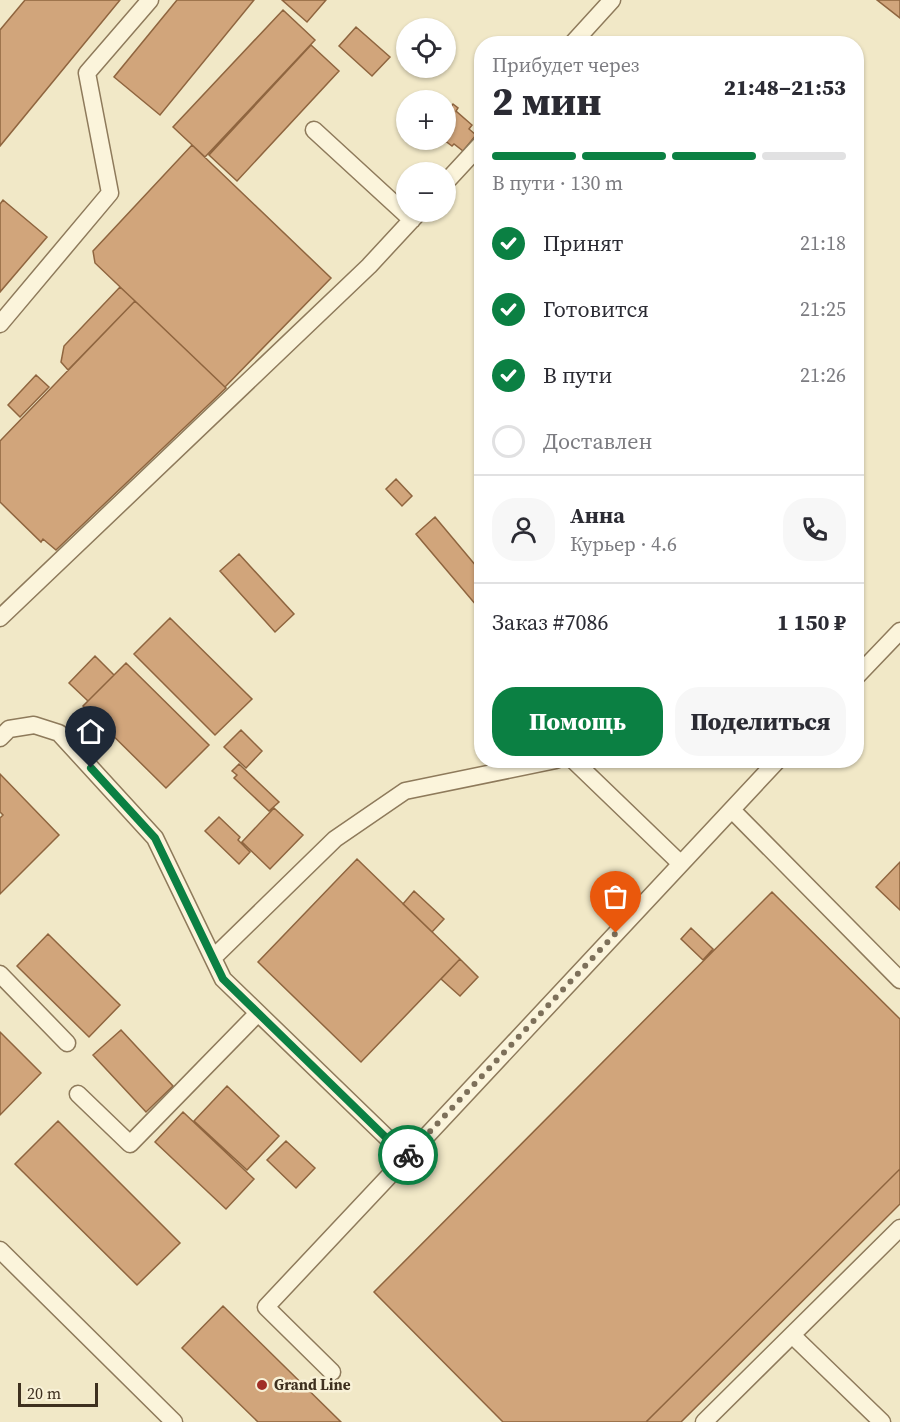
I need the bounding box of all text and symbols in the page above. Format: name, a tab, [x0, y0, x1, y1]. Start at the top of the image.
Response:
map controls	[396, 18, 456, 222]
button: locate	[396, 18, 456, 78]
text: Прибудет через	[492, 51, 639, 79]
text: 21:48–21:53	[724, 72, 846, 102]
text: 2 мин	[492, 75, 601, 128]
button: +	[396, 90, 456, 150]
button: −	[396, 162, 456, 222]
text: В пути · 130 m	[492, 169, 623, 197]
icon: check	[492, 227, 525, 260]
text: Принят	[543, 228, 623, 258]
text: 21:18	[800, 229, 846, 257]
icon: check	[492, 293, 525, 326]
text: Готовится	[543, 294, 649, 324]
text: 21:25	[800, 295, 846, 323]
icon: check	[492, 359, 525, 392]
text: В пути	[543, 360, 612, 390]
text: 21:26	[800, 361, 846, 389]
text: Доставлен	[543, 426, 653, 456]
button: person	[492, 498, 555, 561]
button: phone	[783, 498, 846, 561]
text: Анна	[570, 500, 625, 530]
text: Курьер · 4.6	[570, 530, 677, 558]
text: Заказ #7086	[492, 607, 608, 637]
text: 1 150 ₽	[777, 607, 846, 637]
button: Помощь	[492, 687, 663, 756]
button: Поделиться	[675, 687, 846, 756]
pin	[65, 706, 116, 768]
icon: home	[74, 715, 107, 748]
pin	[590, 871, 641, 933]
icon: bag	[599, 880, 632, 913]
courier	[378, 1125, 438, 1185]
icon: bike	[392, 1139, 425, 1172]
place label: Grand Line	[274, 1374, 351, 1395]
marker: Grand Line	[255, 1378, 269, 1392]
scale bar	[18, 1380, 98, 1408]
text: 20 m	[27, 1382, 61, 1404]

